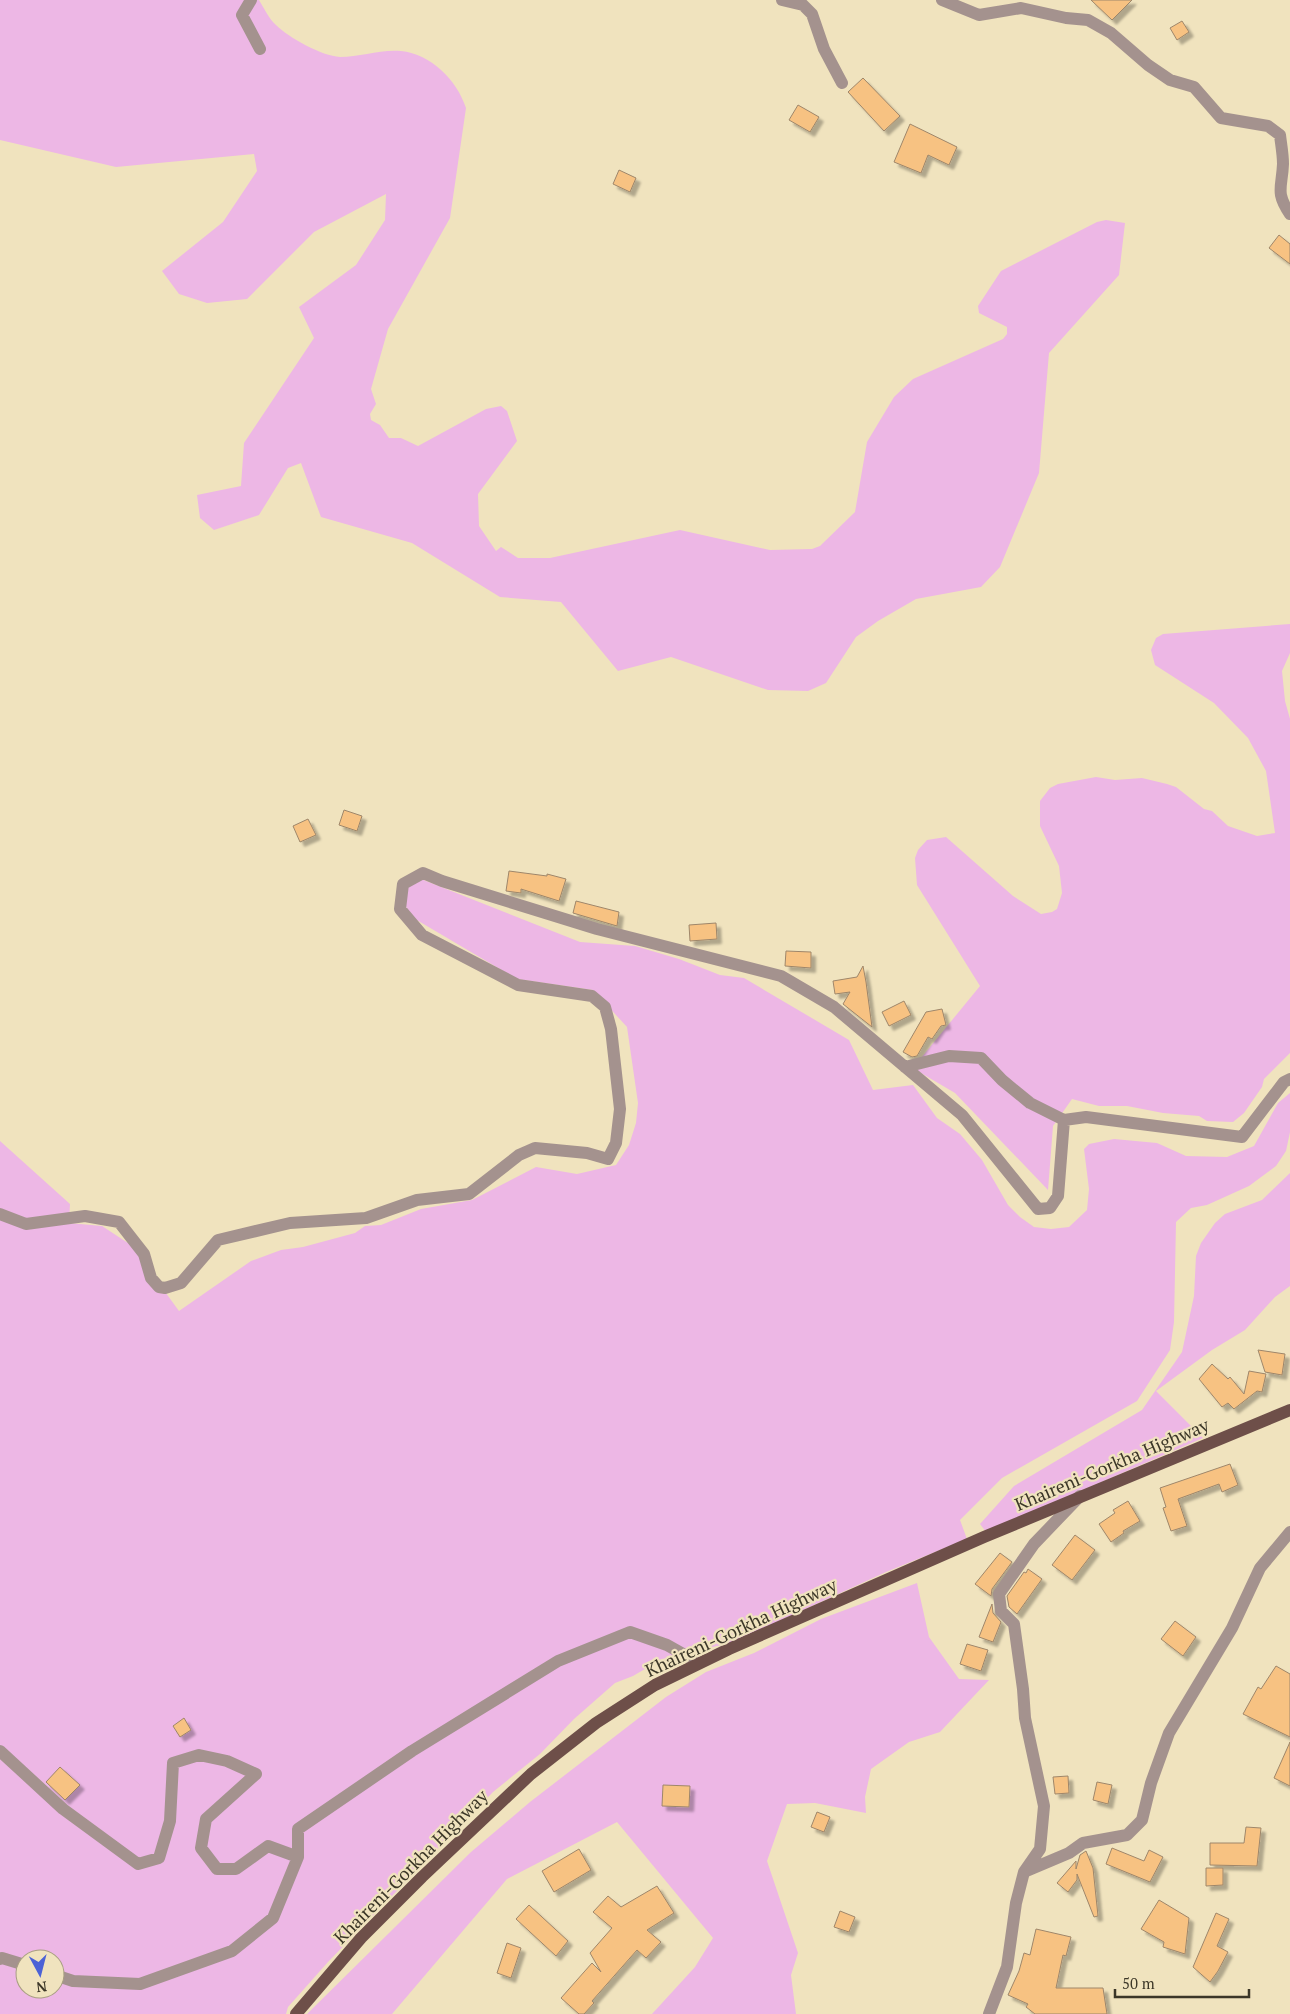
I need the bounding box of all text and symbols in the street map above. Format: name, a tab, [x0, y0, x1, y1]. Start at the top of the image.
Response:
street label: Khaireni-Gorkha Highway	[1011, 1412, 1213, 1516]
street label: Khaireni-Gorkha Highway	[641, 1572, 841, 1682]
street label: Khaireni-Gorkha Highway	[328, 1783, 493, 1949]
north arrow	[15, 1949, 65, 1999]
scale bar	[1115, 1966, 1249, 1998]
text: 50 m	[1122, 1973, 1155, 1993]
text: N	[35, 1977, 48, 1998]

